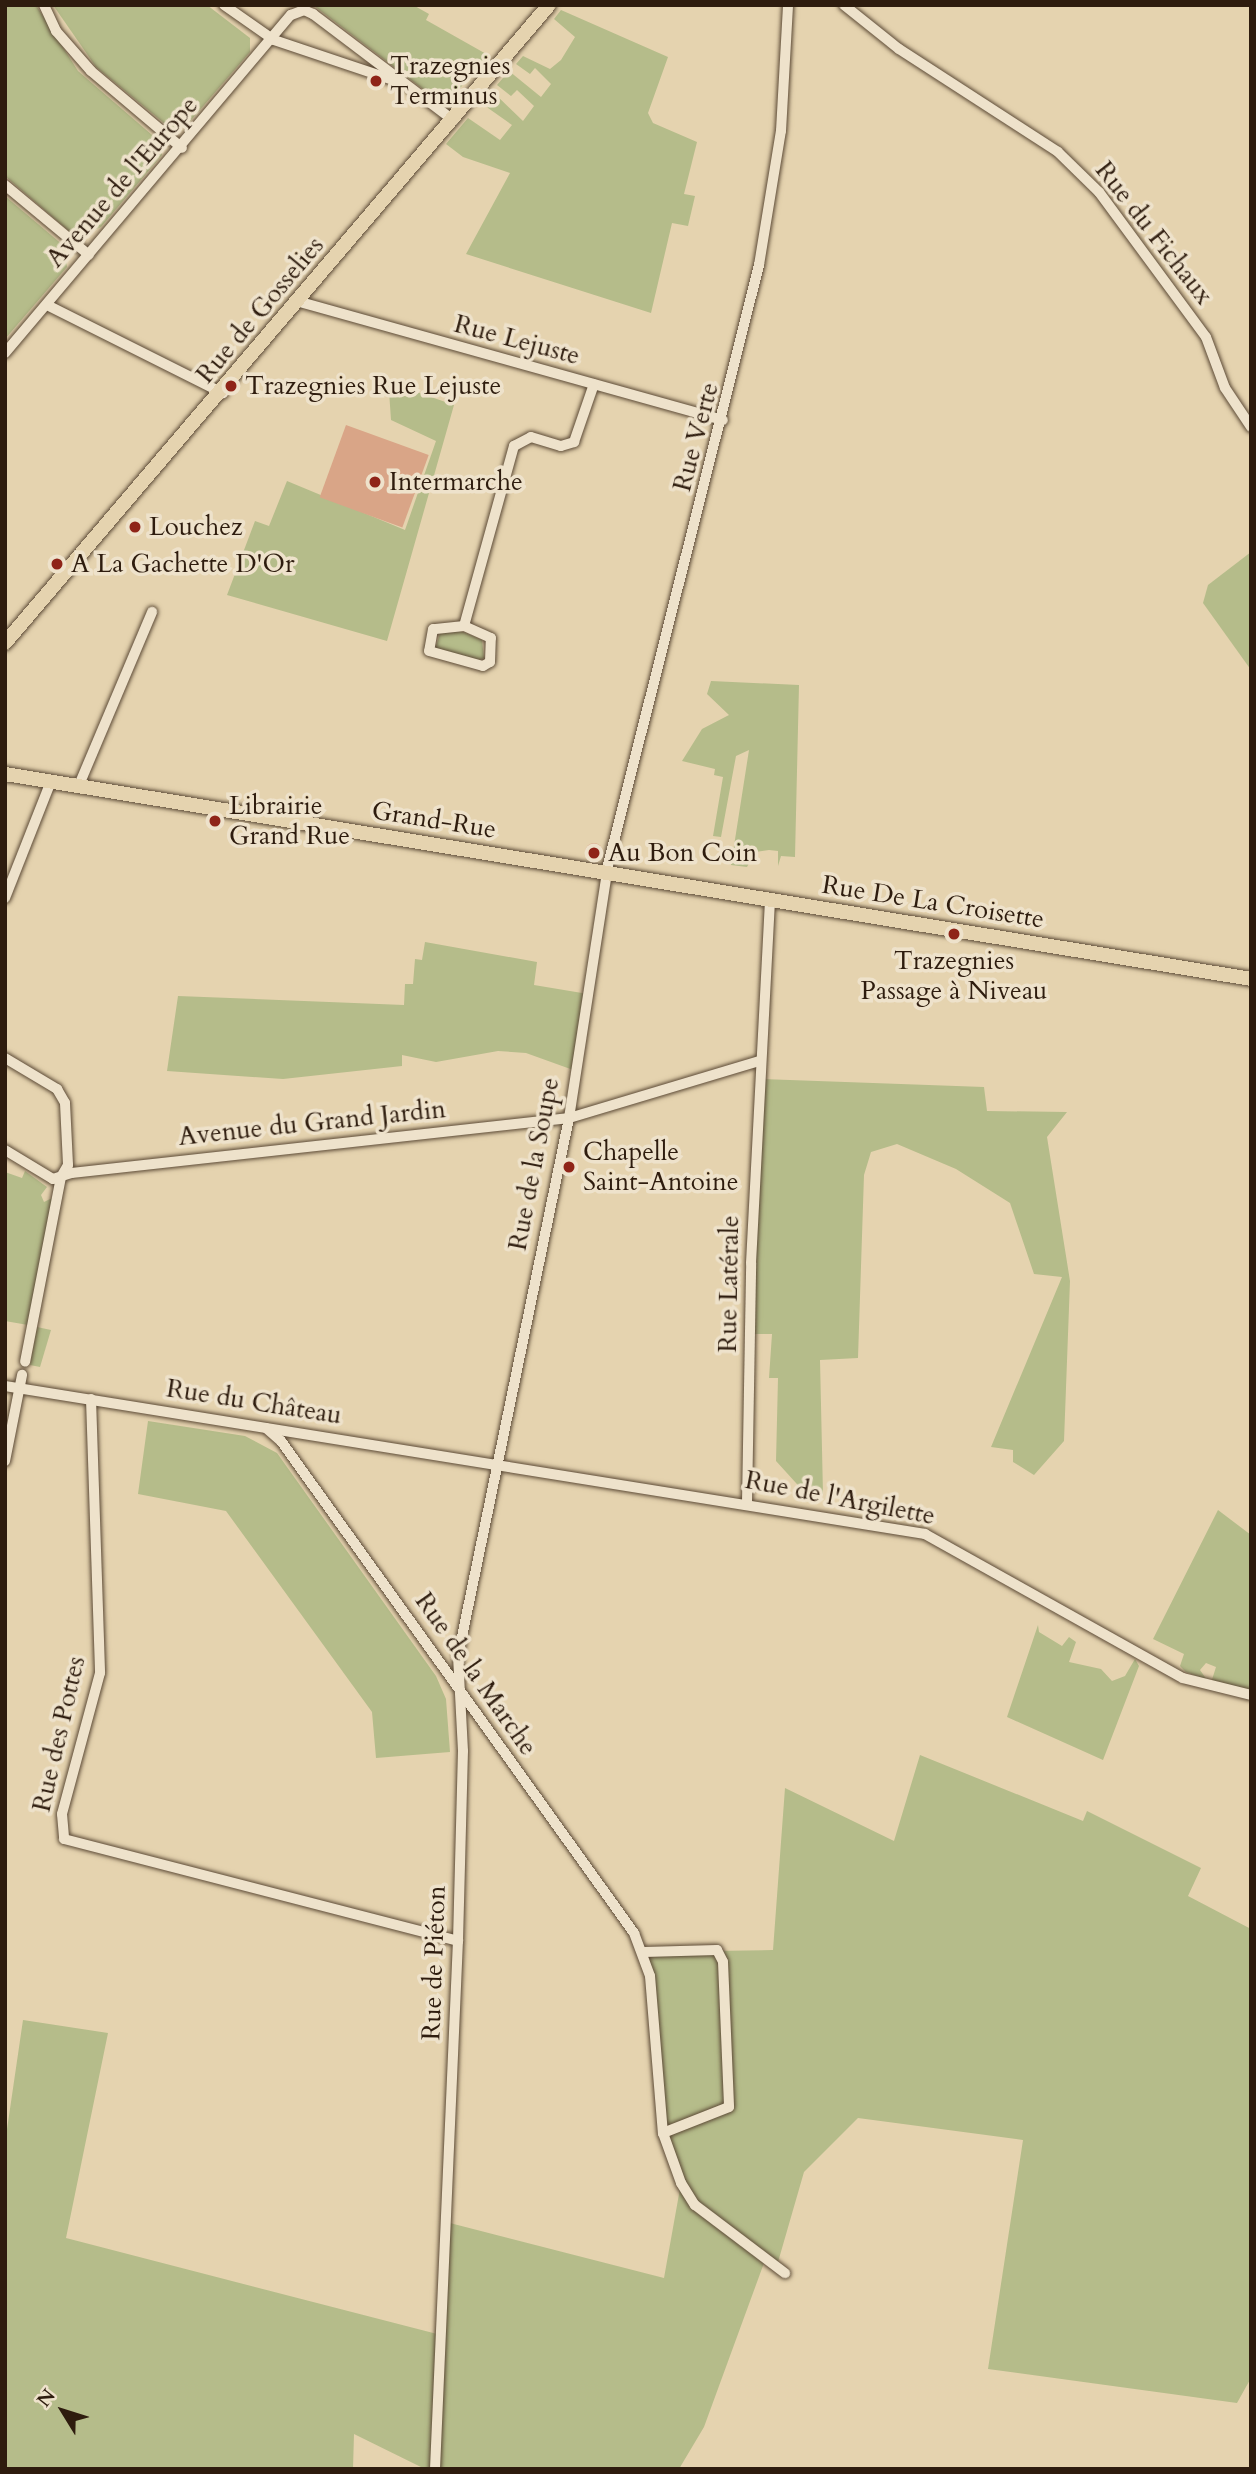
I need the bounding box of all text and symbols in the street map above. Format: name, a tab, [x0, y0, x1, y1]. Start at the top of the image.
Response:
place label: Trazegnies Terminus	[390, 50, 510, 112]
marker: Trazegnies Terminus	[368, 73, 384, 89]
street label: Avenue de l'Europe	[39, 90, 205, 274]
street label: Rue du Fichaux	[1089, 155, 1219, 311]
street label: Rue de Gosselies	[190, 230, 330, 390]
street label: Rue Lejuste	[451, 308, 583, 372]
place label: Trazegnies Rue Lejuste	[245, 370, 501, 402]
marker: Trazegnies Rue Lejuste	[223, 378, 239, 394]
street label: Rue Verte	[667, 379, 725, 495]
place label: Intermarche	[389, 466, 523, 498]
marker: Intermarche	[367, 474, 383, 490]
place label: Louchez	[149, 511, 243, 543]
marker: Louchez	[127, 519, 143, 535]
place label: A La Gachette D'Or	[71, 548, 294, 580]
marker: A La Gachette D'Or	[49, 556, 65, 572]
place label: Librairie Grand Rue	[229, 790, 350, 852]
street label: Grand-Rue	[370, 795, 498, 845]
marker: Librairie Grand Rue	[207, 813, 223, 829]
place label: Au Bon Coin	[608, 837, 757, 869]
marker: Au Bon Coin	[586, 845, 602, 861]
street label: Rue De La Croisette	[820, 869, 1046, 935]
marker: Trazegnies Passage à Niveau	[946, 926, 962, 942]
place label: Trazegnies Passage à Niveau	[861, 945, 1047, 1006]
street label: Rue de la Soupe	[502, 1075, 566, 1253]
street label: Avenue du Grand Jardin	[177, 1093, 447, 1153]
place label: Chapelle Saint-Antoine	[583, 1136, 739, 1198]
marker: Chapelle Saint-Antoine	[561, 1159, 577, 1175]
street label: Rue Latérale	[712, 1215, 746, 1353]
street label: Rue du Château	[164, 1373, 344, 1431]
street label: Rue de l'Argilette	[742, 1464, 938, 1532]
street label: Rue de la Marche	[408, 1587, 544, 1761]
street label: Rue des Pottes	[26, 1653, 92, 1815]
street label: Rue de Piéton	[416, 1885, 452, 2041]
north arrow	[28, 2376, 98, 2446]
text: N	[31, 2384, 62, 2413]

